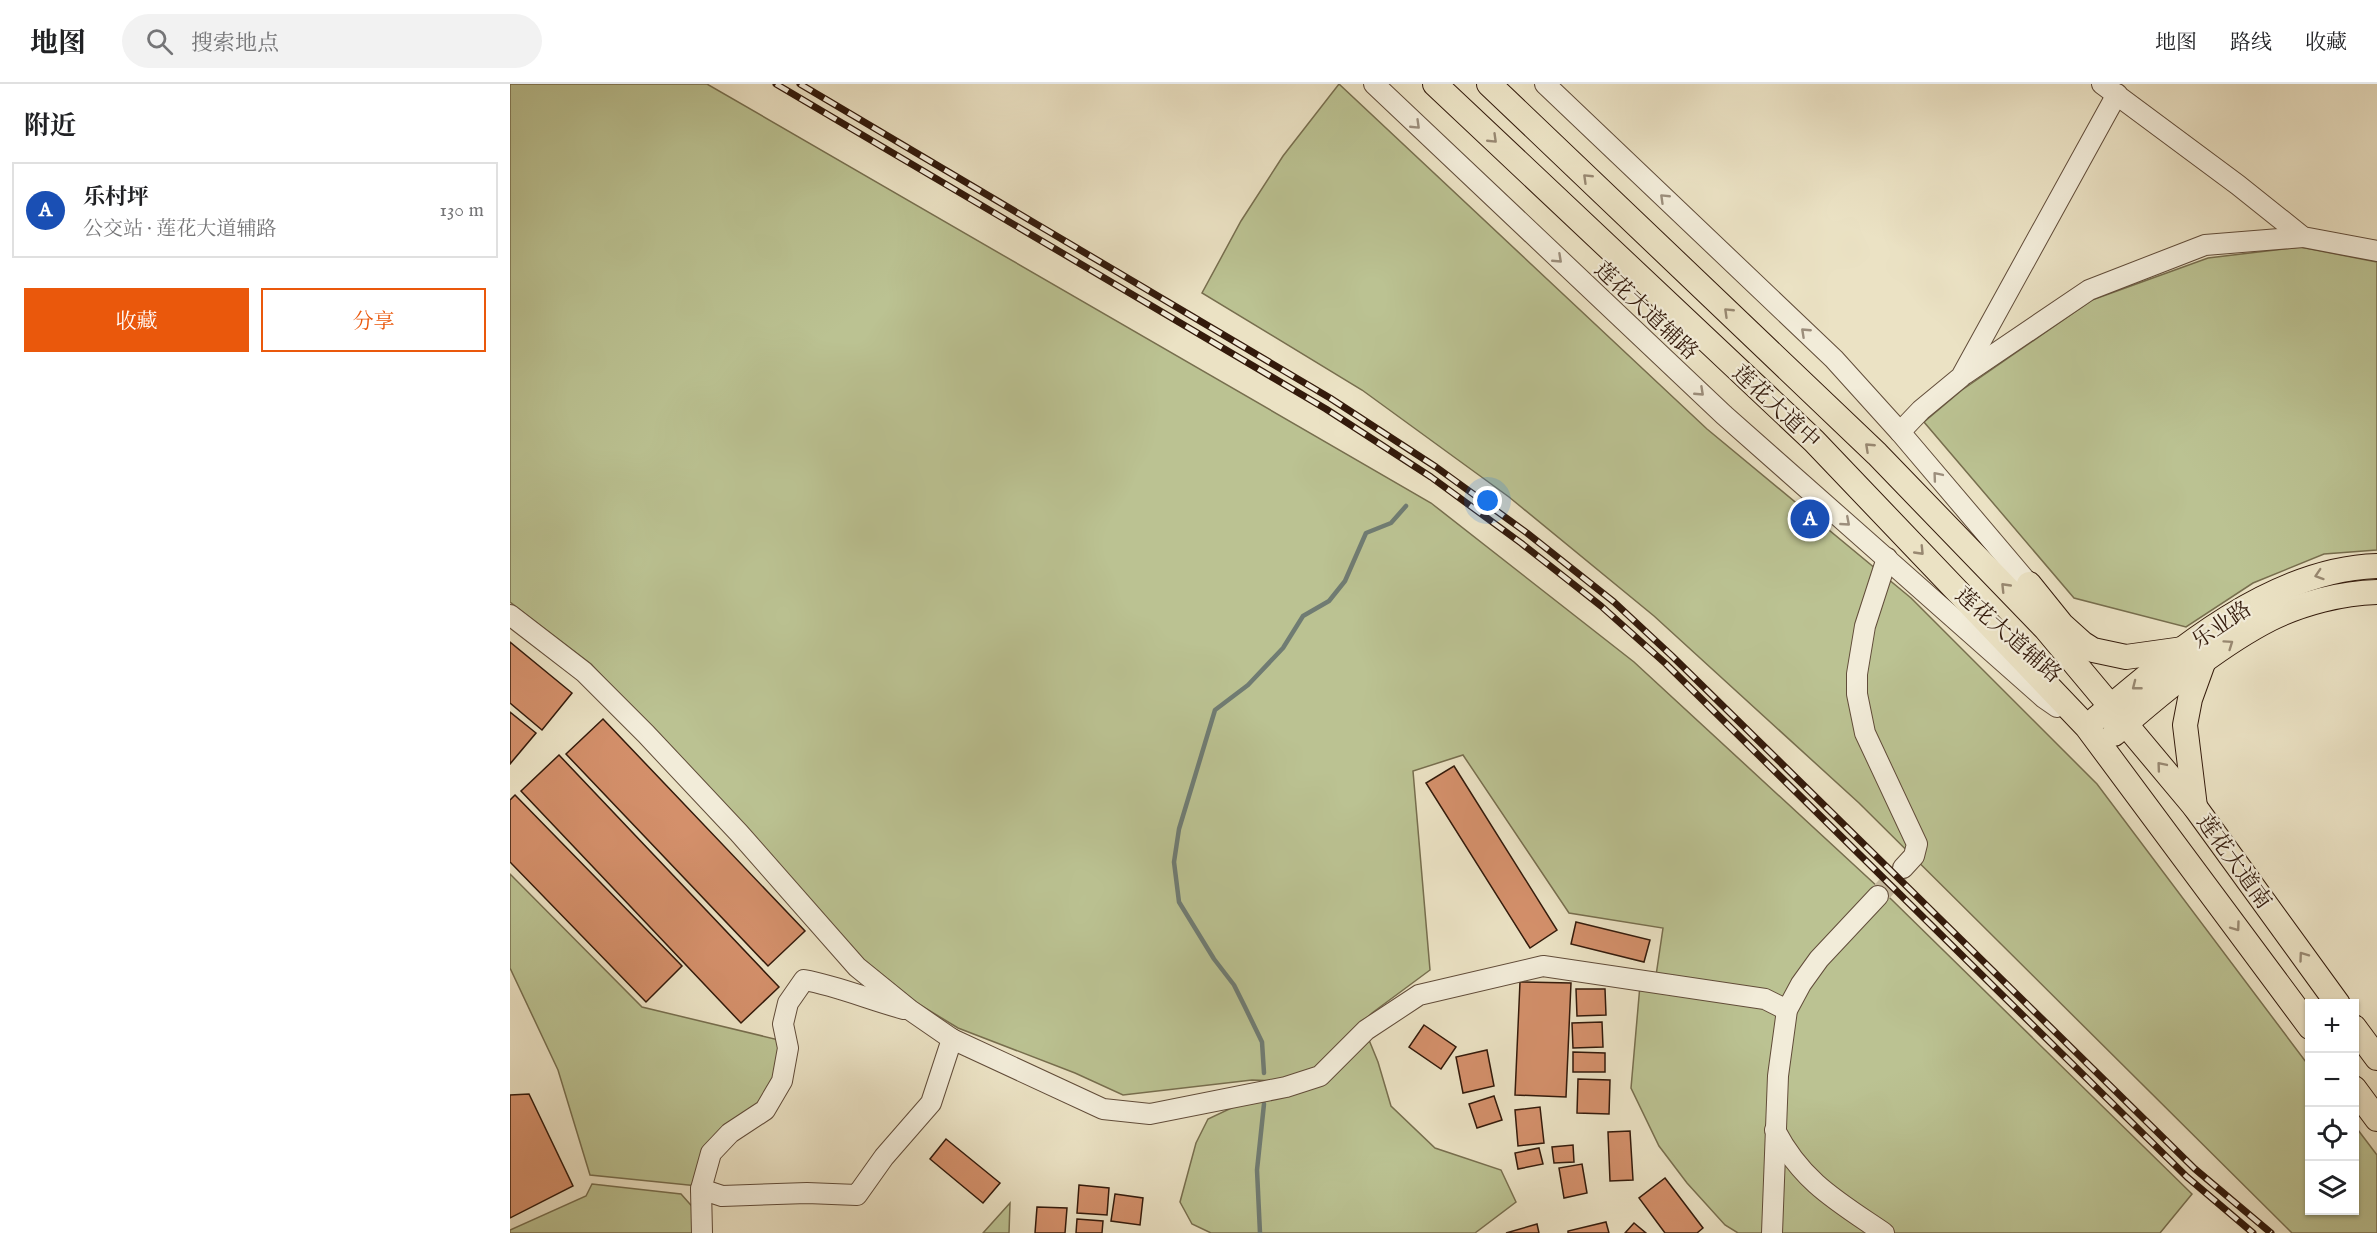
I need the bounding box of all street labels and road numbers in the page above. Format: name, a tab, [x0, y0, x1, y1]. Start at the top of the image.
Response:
street label: 莲花大道辅路	[1588, 256, 1703, 367]
street label: 莲花大道中	[1726, 360, 1825, 455]
street label: 莲花大道辅路	[1949, 582, 2067, 689]
street label: 乐业路	[2187, 596, 2257, 656]
street label: 莲花大道南	[2190, 809, 2277, 915]

